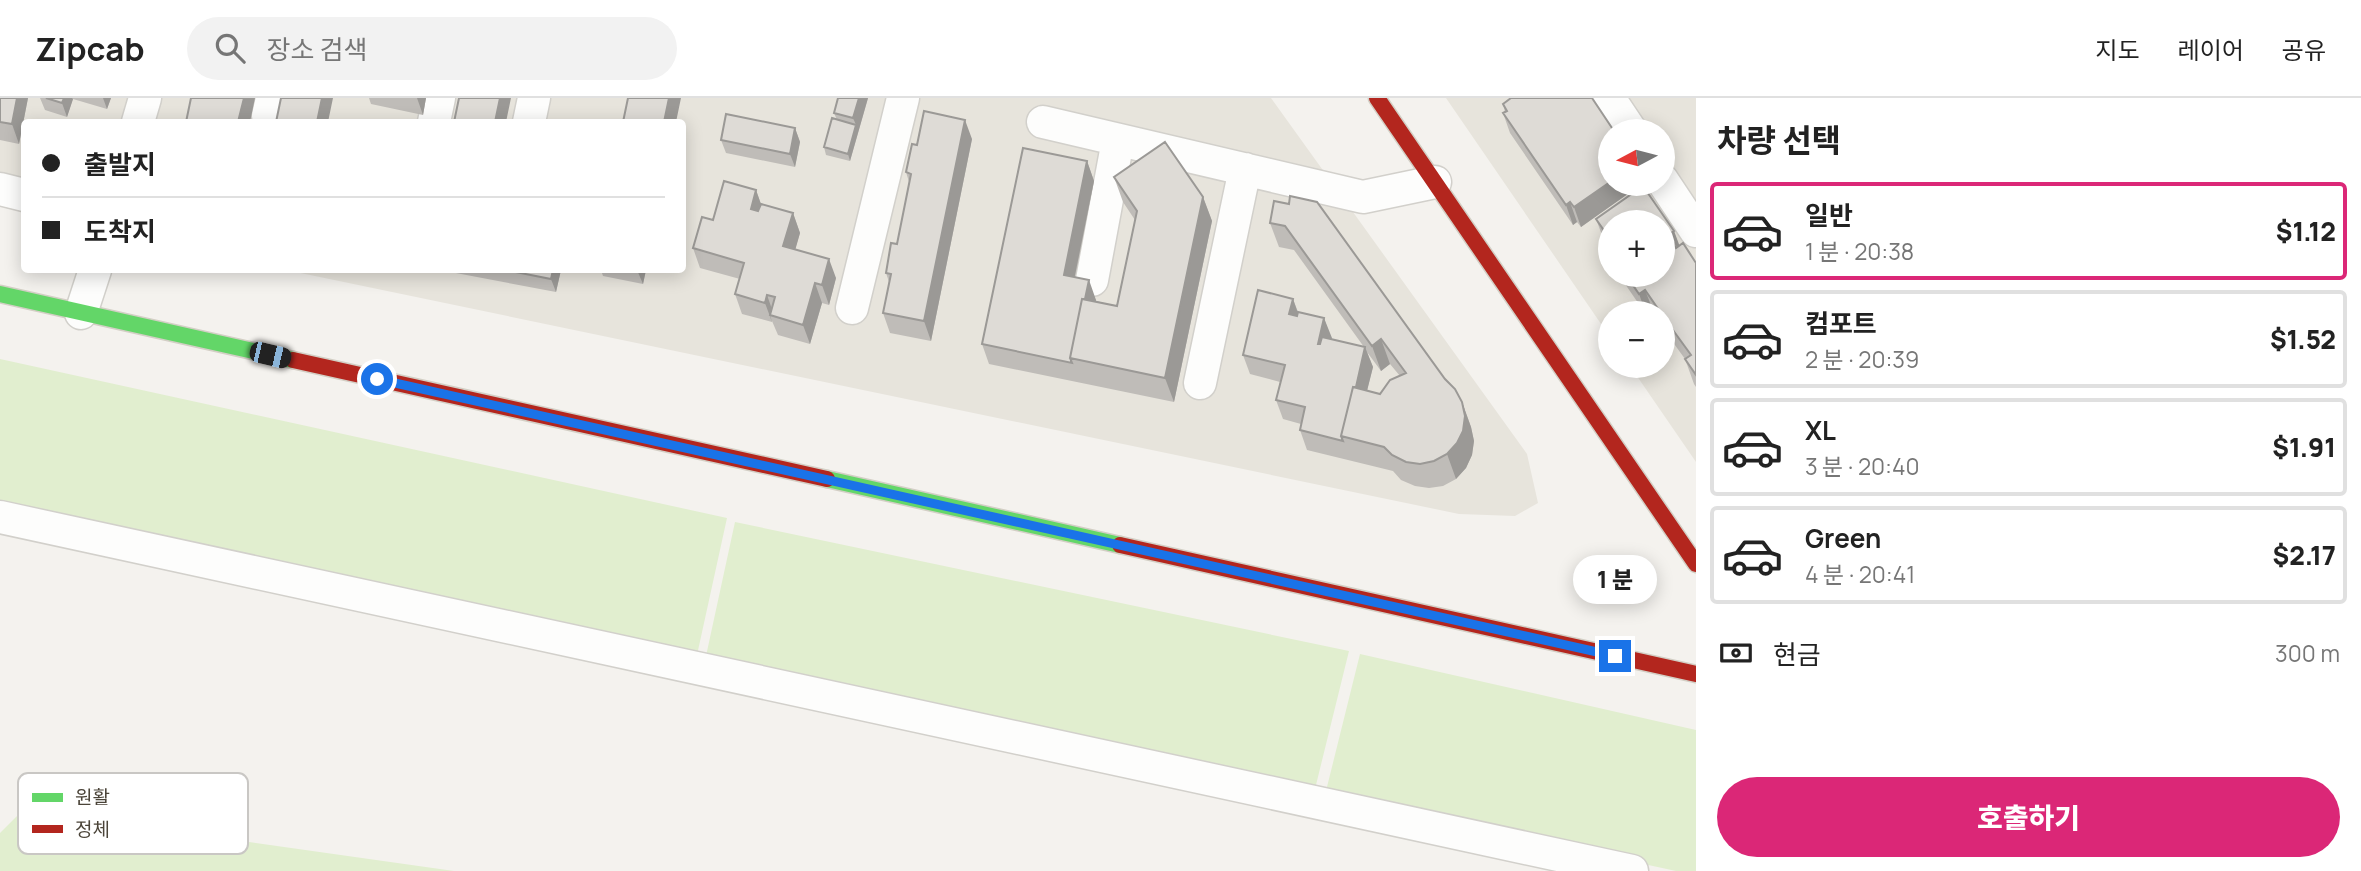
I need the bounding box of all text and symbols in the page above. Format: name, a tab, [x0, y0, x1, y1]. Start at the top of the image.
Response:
search box	[187, 17, 677, 80]
text: Zipcab	[35, 26, 145, 71]
icon: search	[211, 29, 249, 67]
text: 장소 검색	[267, 31, 367, 67]
text: 지도	[2095, 33, 2140, 66]
text: 레이어	[2178, 33, 2244, 66]
text: 공유	[2282, 33, 2326, 66]
text: 차량 선택	[1717, 118, 1841, 162]
north arrow	[1598, 119, 1675, 196]
map controls	[1598, 119, 1675, 378]
text: 출발지	[84, 146, 156, 182]
text: 일반	[1805, 197, 1853, 233]
icon: car	[1721, 200, 1784, 263]
button: +	[1598, 210, 1675, 287]
text: 도착지	[84, 213, 156, 249]
text: $1.12	[2276, 213, 2336, 249]
text: 1 분 · 20:38	[1805, 235, 1914, 267]
button: −	[1598, 301, 1675, 378]
text: 컴포트	[1805, 305, 1877, 341]
icon: car	[1721, 308, 1784, 371]
text: $1.52	[2270, 321, 2336, 357]
car	[248, 340, 293, 370]
text: 2 분 · 20:39	[1805, 343, 1919, 375]
route start	[361, 363, 393, 395]
text: XL	[1805, 412, 1836, 448]
icon: car	[1721, 416, 1784, 479]
text: $1.91	[2272, 429, 2336, 465]
text: 3 분 · 20:40	[1805, 450, 1920, 482]
text: Green	[1805, 520, 1881, 556]
icon: car	[1721, 524, 1784, 587]
text: $2.17	[2272, 537, 2336, 573]
callout: 1 분	[1573, 554, 1657, 603]
text: 4 분 · 20:41	[1805, 558, 1915, 590]
text: 1 분	[1597, 563, 1633, 595]
icon: cash	[1717, 634, 1755, 672]
text: 현금	[1773, 636, 1821, 672]
text: 300 m	[2275, 637, 2340, 669]
route end	[1599, 640, 1631, 672]
legend	[18, 773, 248, 854]
button: 호출하기	[1717, 777, 2340, 857]
text: 원활	[75, 784, 110, 810]
text: 정체	[75, 816, 110, 842]

